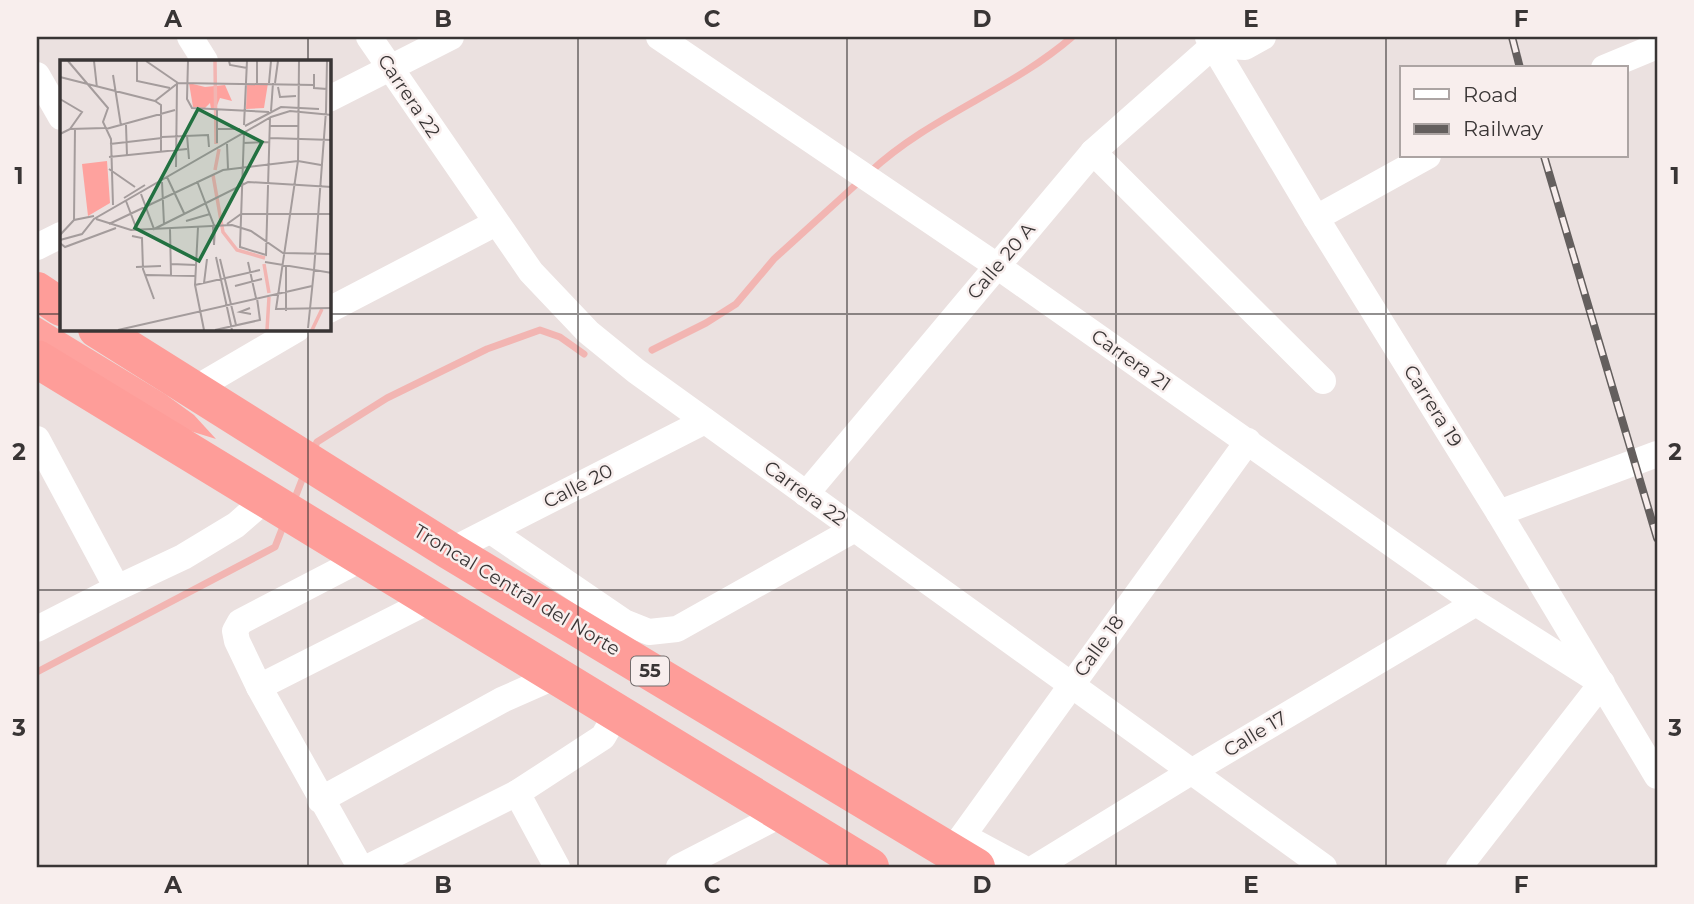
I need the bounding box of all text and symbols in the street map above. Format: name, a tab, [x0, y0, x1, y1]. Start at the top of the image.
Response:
text: A	[163, 5, 182, 33]
text: B	[434, 5, 452, 33]
text: C	[704, 5, 721, 33]
text: D	[973, 5, 992, 33]
text: E	[1243, 5, 1259, 33]
text: F	[1514, 5, 1529, 33]
street label: Carrera 22	[373, 50, 445, 142]
inset map	[60, 60, 331, 331]
legend	[1400, 66, 1628, 158]
text: Road	[1463, 82, 1518, 107]
text: Railway	[1463, 116, 1544, 141]
text: 1	[14, 162, 24, 190]
text: 1	[1670, 162, 1680, 190]
street label: Calle 20 A	[962, 218, 1040, 304]
street label: Carrera 21	[1087, 324, 1175, 396]
street label: Carrera 19	[1399, 361, 1467, 451]
text: 2	[12, 438, 26, 466]
text: 2	[1668, 438, 1682, 466]
street label: Carrera 22	[760, 456, 851, 530]
street label: Calle 20	[540, 459, 616, 513]
street label: Troncal Central del Norte	[410, 519, 624, 661]
street label: Calle 18	[1069, 611, 1129, 681]
road number: 55	[631, 656, 669, 686]
street label: Calle 17	[1219, 706, 1291, 762]
text: 3	[11, 714, 26, 742]
text: 3	[1667, 714, 1682, 742]
text: A	[163, 871, 182, 899]
text: B	[434, 871, 452, 899]
text: C	[704, 871, 721, 899]
text: D	[973, 871, 992, 899]
text: E	[1243, 871, 1259, 899]
text: F	[1514, 871, 1529, 899]

